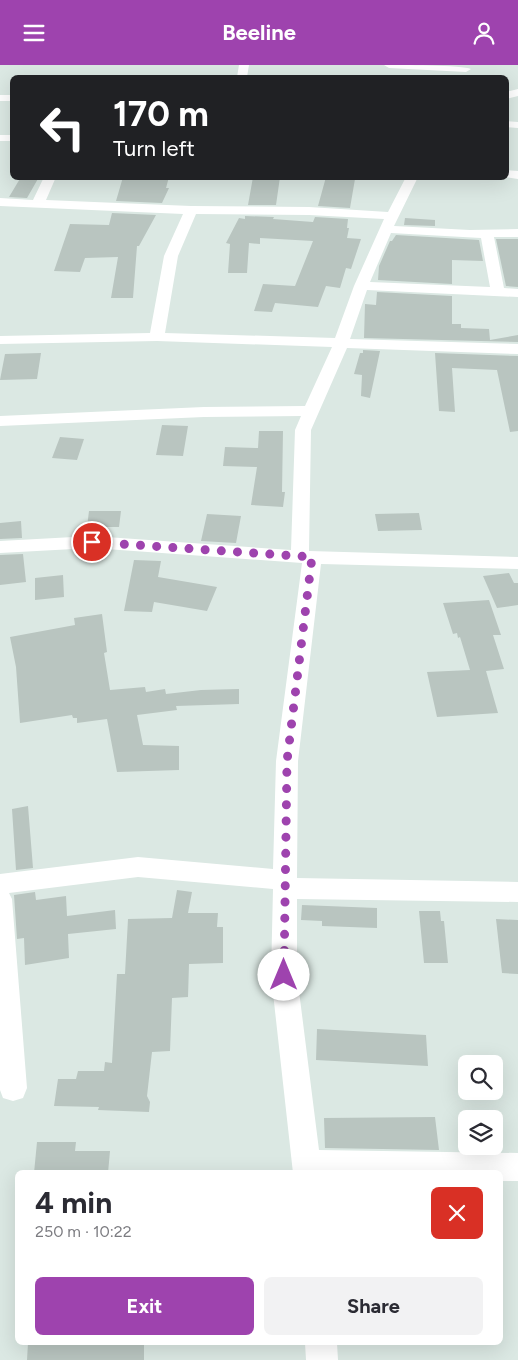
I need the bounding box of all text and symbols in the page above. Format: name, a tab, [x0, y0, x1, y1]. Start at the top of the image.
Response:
icon: menu	[20, 19, 48, 47]
text: Beeline	[222, 19, 296, 46]
icon: person	[470, 19, 498, 47]
text: 170 m	[113, 93, 209, 135]
icon: left	[30, 95, 95, 160]
text: Turn left	[113, 135, 195, 162]
pin	[71, 521, 113, 563]
icon: arrive	[78, 528, 106, 556]
position arrow	[257, 948, 309, 1000]
map controls	[458, 1055, 503, 1155]
button: search	[458, 1055, 503, 1100]
button: layers	[458, 1110, 503, 1155]
text: 4 min	[35, 1184, 112, 1221]
button: close	[431, 1187, 483, 1239]
text: 250 m · 10:22	[35, 1222, 132, 1241]
button: Exit	[35, 1277, 254, 1335]
button: Share	[264, 1277, 483, 1335]

